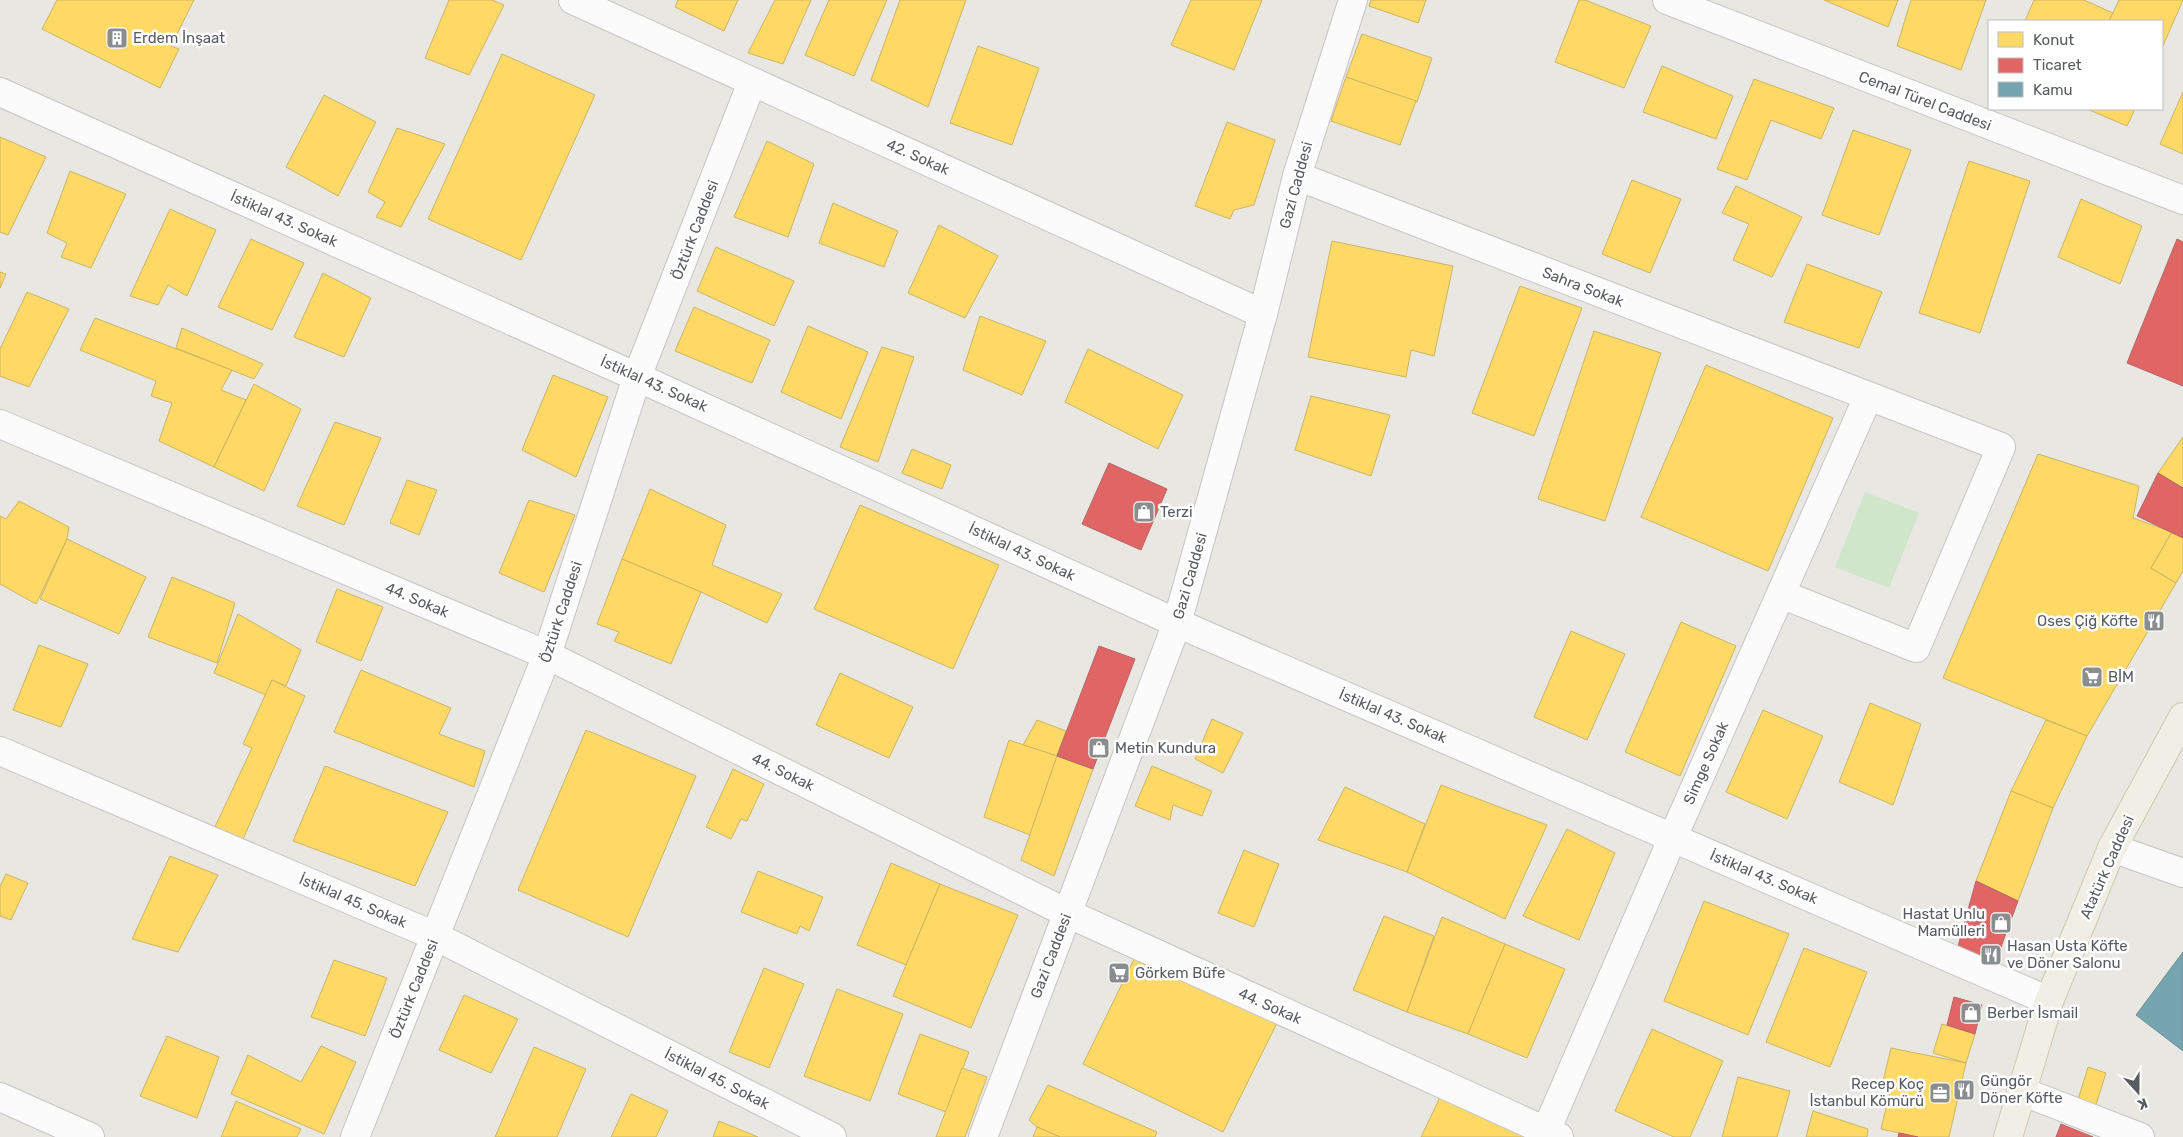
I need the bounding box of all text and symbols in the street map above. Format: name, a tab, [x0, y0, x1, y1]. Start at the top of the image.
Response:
legend	[1988, 20, 2163, 110]
building icon: Erdem İnşaat	[105, 26, 129, 50]
place label: Erdem İnşaat	[133, 29, 225, 47]
text: Konut	[2033, 31, 2074, 49]
text: Ticaret	[2033, 56, 2082, 74]
street label: Cemal Türel Caddesi	[1856, 67, 1994, 135]
text: Kamu	[2033, 81, 2073, 99]
street label: 42. Sokak	[884, 135, 953, 179]
street label: Gazi Caddesi	[1276, 140, 1316, 230]
street label: Öztürk Caddesi	[668, 178, 722, 282]
street label: İstiklal 43. Sokak	[228, 187, 341, 251]
street label: Sahra Sokak	[1540, 263, 1627, 311]
street label: İstiklal 43. Sokak	[598, 352, 711, 416]
shop icon: Terzi	[1132, 500, 1156, 524]
place label: Terzi	[1160, 503, 1193, 521]
street label: İstiklal 43. Sokak	[966, 519, 1078, 585]
street label: Gazi Caddesi	[1169, 531, 1211, 621]
street label: Öztürk Caddesi	[536, 559, 586, 665]
street label: 44. Sokak	[382, 579, 452, 622]
restaurant icon: Oses Çiğ Köfte	[2142, 609, 2166, 633]
place label: Oses Çiğ Köfte	[2037, 612, 2138, 630]
supermarket icon: BİM	[2080, 665, 2104, 689]
place label: BİM	[2108, 668, 2134, 686]
street label: İstiklal 43. Sokak	[1336, 685, 1450, 747]
street label: Simge Sokak	[1680, 719, 1732, 807]
shop icon: Metin Kundura	[1087, 736, 1111, 760]
place label: Metin Kundura	[1115, 739, 1216, 757]
street label: 44. Sokak	[749, 749, 817, 795]
street label: Atatürk Caddesi	[2076, 812, 2138, 922]
street label: İstiklal 43. Sokak	[1707, 846, 1821, 908]
street label: İstiklal 45. Sokak	[296, 870, 410, 932]
place label: Hastat Unlu Mamülleri	[1902, 905, 1985, 940]
street label: Gazi Caddesi	[1027, 911, 1075, 1001]
shop icon: Hastat Unlu Mamülleri	[1989, 911, 2013, 935]
street label: Öztürk Caddesi	[386, 937, 442, 1041]
place label: Hasan Usta Köfte ve Döner Salonu	[2007, 937, 2128, 972]
restaurant icon: Hasan Usta Köfte ve Döner Salonu	[1979, 943, 2003, 967]
supermarket icon: Görkem Büfe	[1107, 961, 1131, 985]
place label: Görkem Büfe	[1135, 964, 1225, 982]
street label: 44. Sokak	[1236, 984, 1305, 1028]
shop icon: Berber İsmail	[1959, 1001, 1983, 1025]
place label: Berber İsmail	[1987, 1004, 2078, 1022]
street label: İstiklal 45. Sokak	[662, 1045, 773, 1113]
north arrow	[2113, 1067, 2163, 1117]
place label: Güngör Döner Köfte	[1980, 1072, 2063, 1107]
place label: Recep Koç İstanbul Kömürü	[1809, 1075, 1924, 1110]
restaurant icon: Güngör Döner Köfte	[1952, 1078, 1976, 1102]
office icon: Recep Koç İstanbul Kömürü	[1928, 1081, 1952, 1105]
text: K	[2134, 1094, 2150, 1114]

